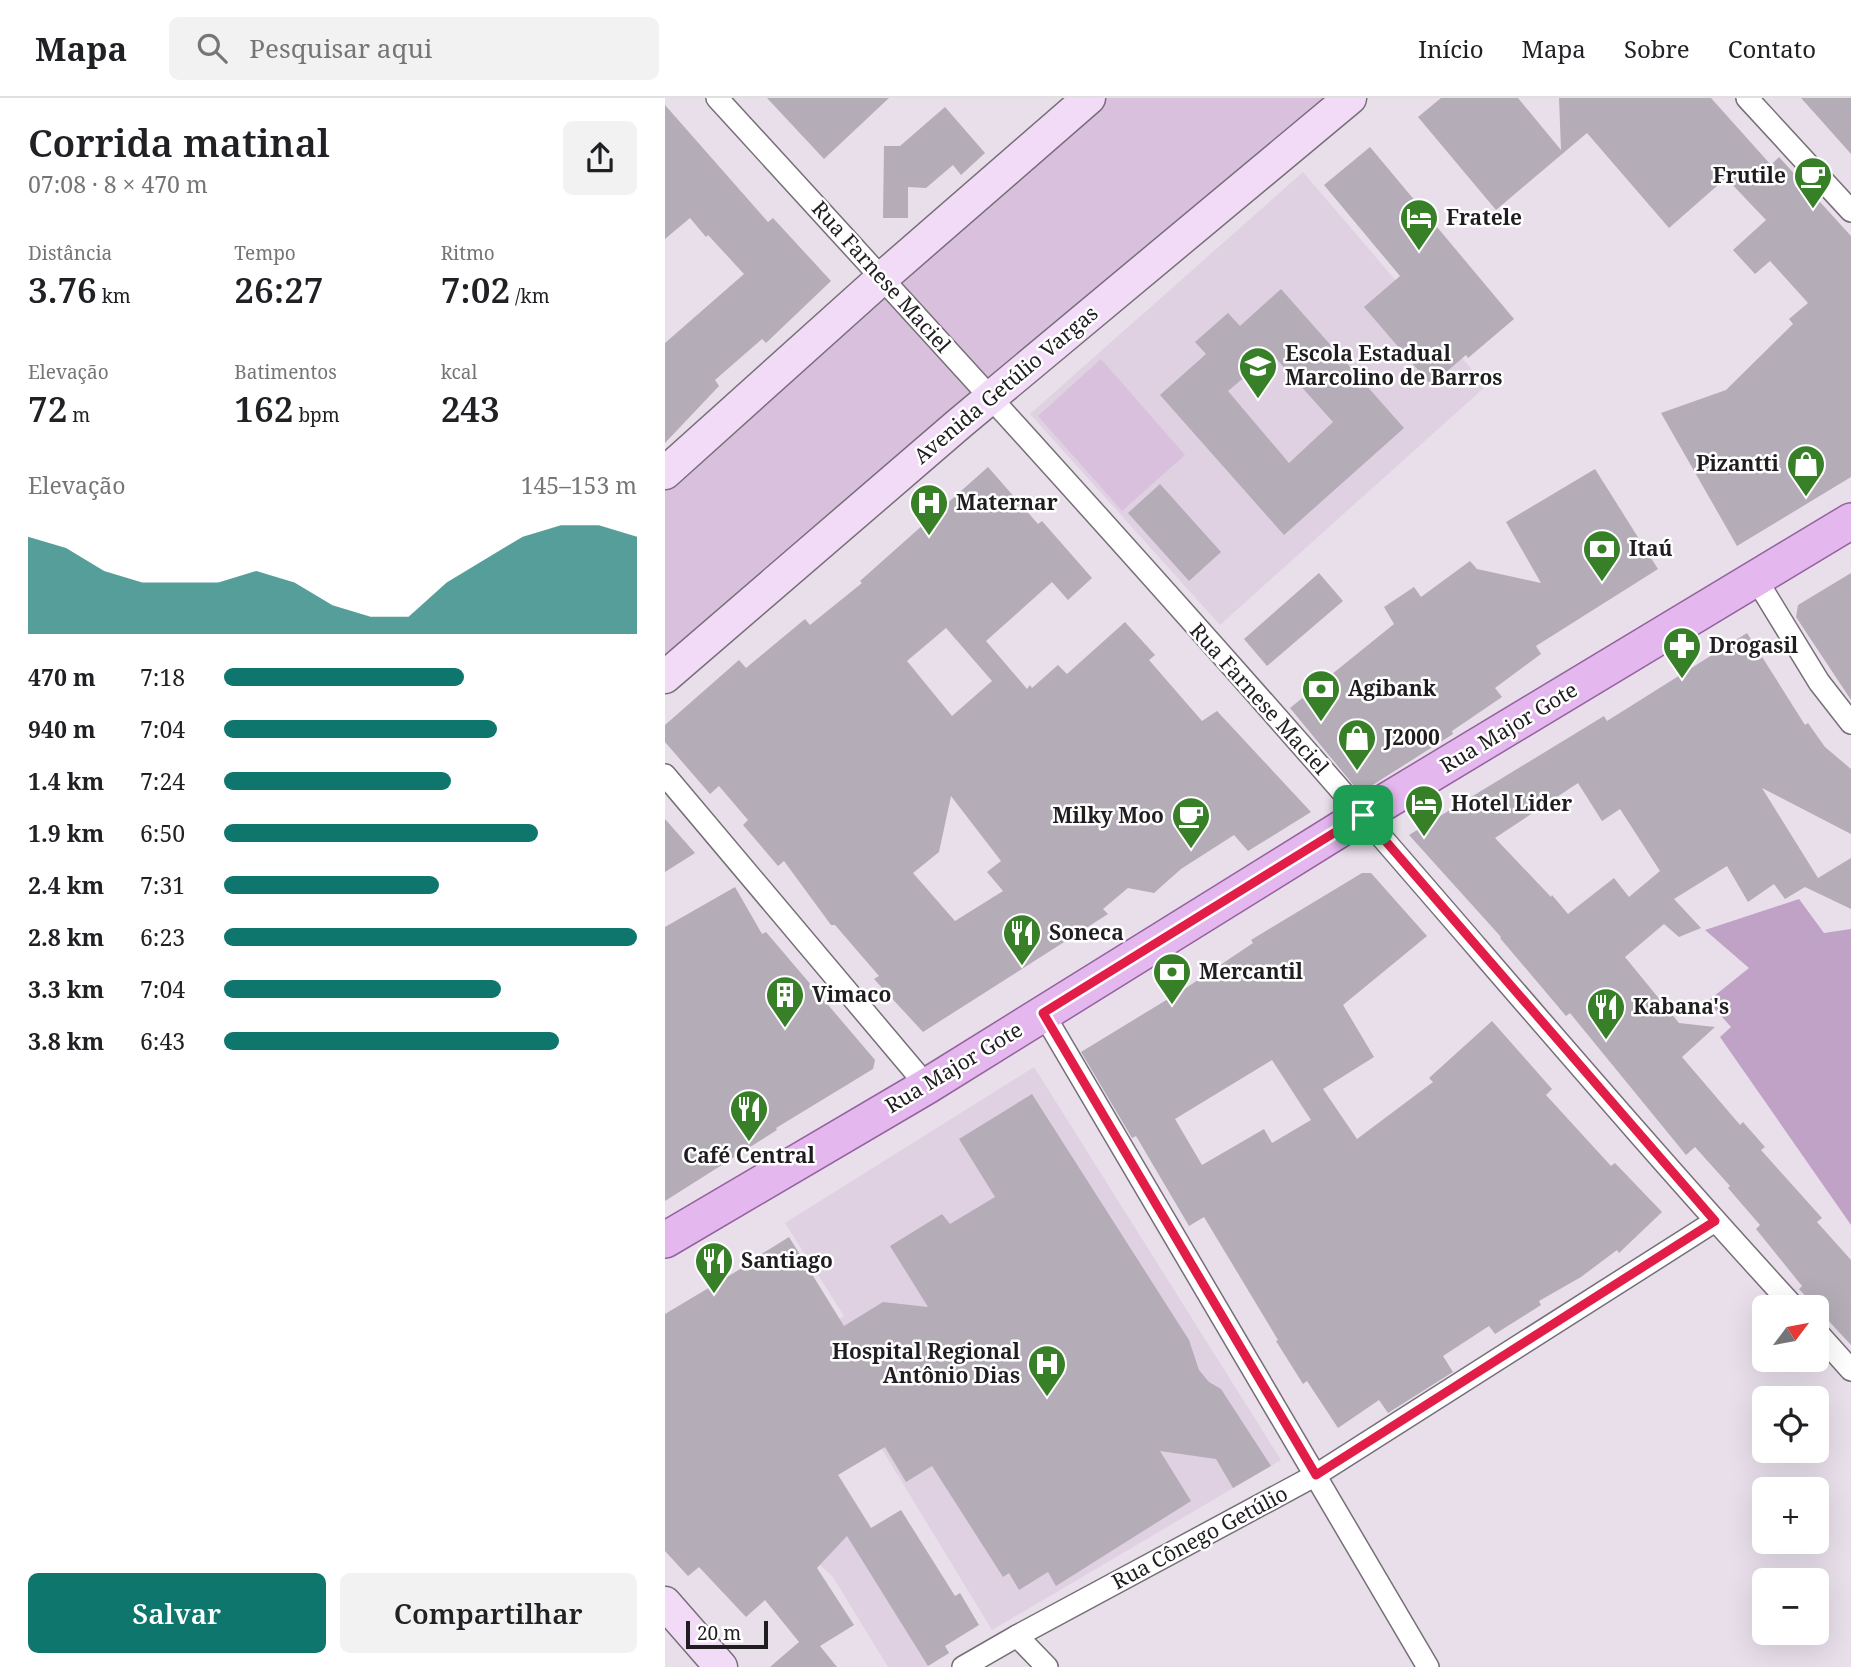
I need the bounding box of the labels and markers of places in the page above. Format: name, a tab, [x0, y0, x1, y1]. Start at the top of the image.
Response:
cafe icon: Frutile	[1792, 155, 1834, 210]
place label: Frutile	[1713, 161, 1786, 189]
hotel icon: Fratele	[1398, 197, 1440, 252]
place label: Fratele	[1446, 203, 1522, 231]
place label: Escola Estadual Marcolino de Barros	[1285, 339, 1502, 391]
school or university icon: Escola Estadual Marcolino de Barros	[1237, 345, 1279, 400]
shop icon: Pizantti	[1785, 443, 1827, 498]
place label: Pizantti	[1696, 449, 1780, 477]
hospital icon: Maternar	[908, 482, 950, 537]
place label: Maternar	[956, 488, 1058, 516]
bank icon: Itaú	[1581, 528, 1623, 583]
place label: Itaú	[1629, 534, 1673, 562]
pharmacy icon: Drogasil	[1661, 625, 1703, 680]
place label: Drogasil	[1709, 631, 1799, 659]
bank icon: Agibank	[1300, 668, 1342, 723]
place label: Agibank	[1348, 674, 1437, 702]
shop icon: J2000	[1336, 717, 1378, 772]
place label: J2000	[1383, 723, 1440, 751]
hotel icon: Hotel Lider	[1403, 783, 1445, 838]
pin	[1333, 785, 1393, 845]
place label: Hotel Lider	[1451, 789, 1572, 817]
cafe icon: Milky Moo	[1170, 795, 1212, 850]
place label: Milky Moo	[1052, 801, 1164, 829]
restaurant icon: Soneca	[1001, 912, 1043, 967]
place label: Soneca	[1049, 918, 1124, 946]
bank icon: Mercantil	[1151, 951, 1193, 1006]
place label: Mercantil	[1199, 957, 1304, 985]
building icon: Vimaco	[764, 974, 806, 1029]
place label: Vimaco	[812, 980, 891, 1008]
restaurant icon: Kabana's	[1585, 986, 1627, 1041]
place label: Kabana's	[1633, 992, 1729, 1020]
restaurant icon: Café Central	[728, 1088, 770, 1143]
place label: Café Central	[683, 1141, 816, 1169]
restaurant icon: Santiago	[693, 1240, 735, 1295]
place label: Santiago	[741, 1246, 833, 1274]
place label: Hospital Regional Antônio Dias	[832, 1337, 1021, 1389]
hospital icon: Hospital Regional Antônio Dias	[1026, 1343, 1068, 1398]

